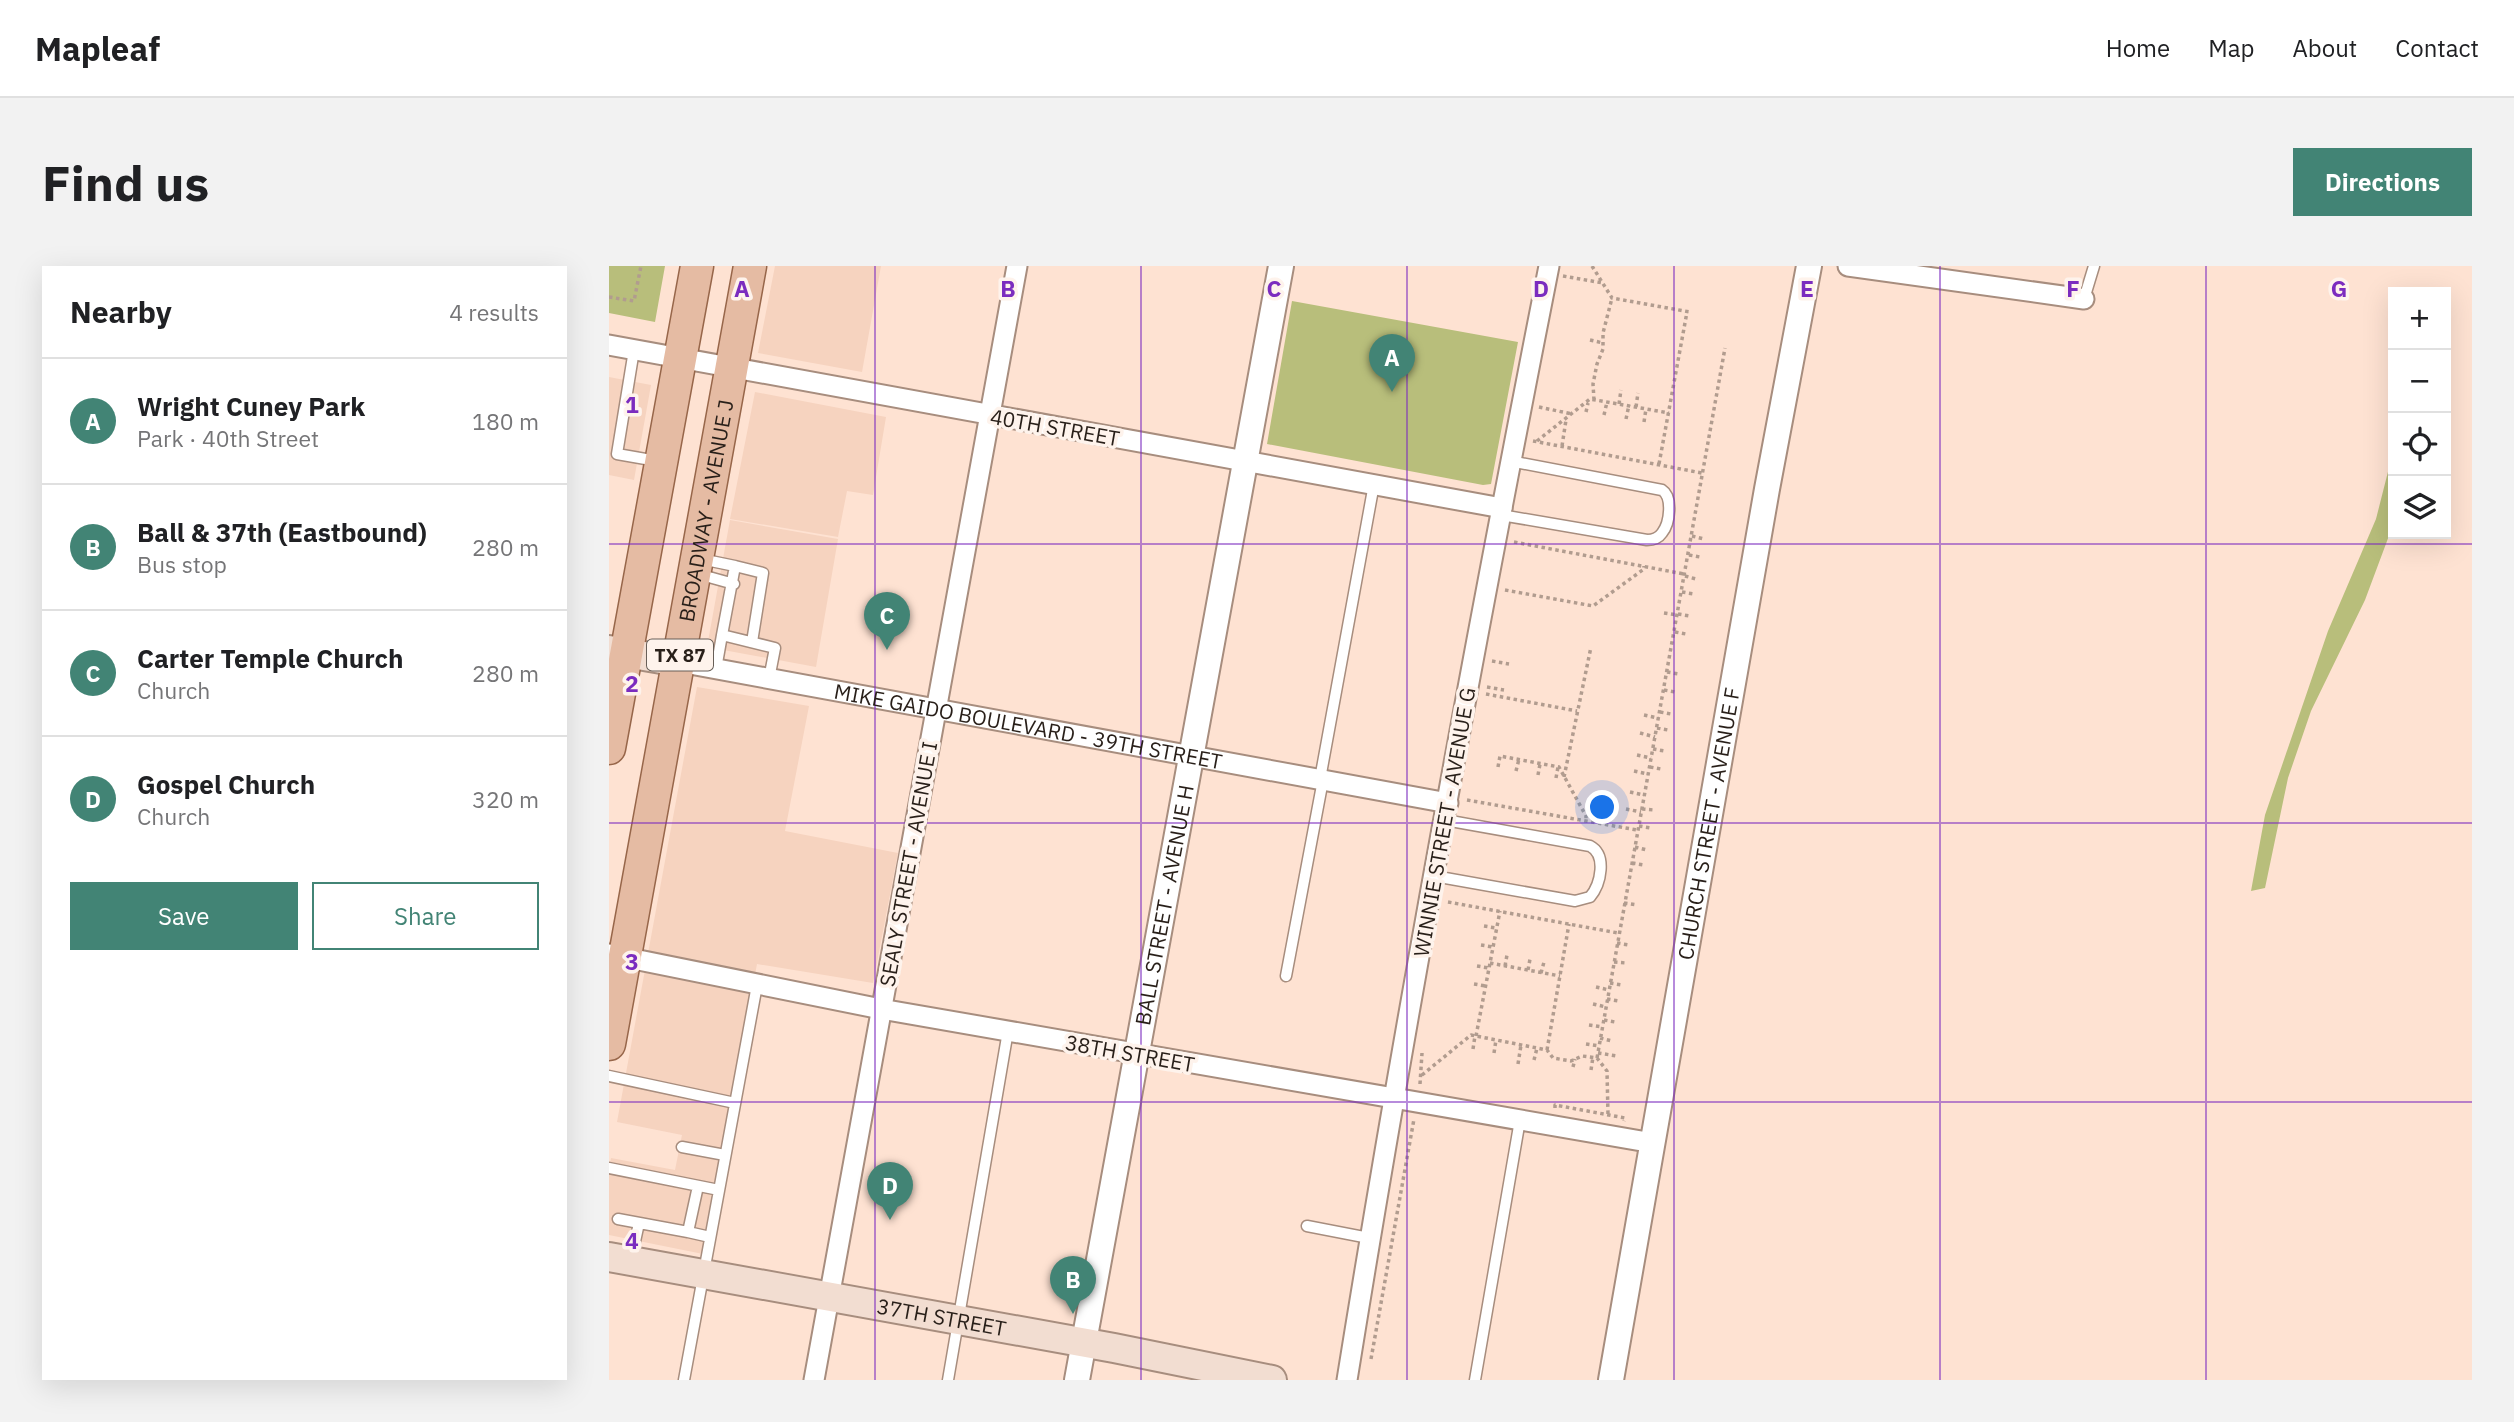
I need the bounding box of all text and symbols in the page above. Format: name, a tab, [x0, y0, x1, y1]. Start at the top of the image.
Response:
text: Mapleaf	[35, 27, 160, 70]
text: Home	[2106, 32, 2170, 64]
text: Map	[2208, 32, 2254, 64]
text: About	[2292, 32, 2357, 64]
text: Contact	[2395, 32, 2479, 64]
button: Directions	[2293, 148, 2472, 216]
text: Find us	[42, 151, 209, 214]
text: A	[734, 273, 750, 303]
text: B	[1000, 273, 1016, 303]
text: C	[1267, 273, 1282, 303]
text: D	[1533, 273, 1549, 303]
text: E	[1800, 273, 1814, 303]
text: F	[2066, 273, 2080, 303]
text: G	[2331, 273, 2347, 303]
map controls	[2388, 287, 2451, 539]
button: +	[2388, 287, 2451, 350]
text: Nearby	[70, 292, 172, 331]
text: 4 results	[449, 297, 539, 327]
pin: A	[1369, 334, 1415, 392]
button: −	[2388, 350, 2451, 413]
text: Wright Cuney Park	[137, 389, 365, 423]
text: 1	[625, 389, 639, 419]
street label: BROADWAY - AVENUE J	[672, 397, 740, 624]
street label: 40TH STREET	[988, 402, 1122, 452]
text: A	[85, 406, 101, 436]
text: 180 m	[472, 406, 539, 436]
button: locate	[2388, 413, 2451, 476]
text: Park · 40th Street	[137, 423, 319, 453]
button: layers	[2388, 476, 2451, 539]
text: Ball & 37th (Eastbound)	[137, 515, 427, 549]
text: B	[85, 532, 101, 562]
text: 280 m	[472, 532, 539, 562]
text: Bus stop	[137, 549, 227, 579]
pin: C	[864, 592, 910, 650]
road number: TX 87	[647, 640, 713, 670]
text: Carter Temple Church	[137, 641, 403, 675]
text: C	[86, 658, 100, 688]
text: 280 m	[472, 658, 539, 688]
text: 2	[625, 668, 639, 698]
text: Church	[137, 675, 210, 705]
street label: MIKE GAIDO BOULEVARD - 39TH STREET	[832, 677, 1225, 775]
street label: WINNIE STREET - AVENUE G	[1407, 685, 1481, 959]
street label: CHURCH STREET - AVENUE F	[1671, 685, 1746, 962]
street label: SEALY STREET - AVENUE I	[873, 739, 943, 989]
text: Gospel Church	[137, 767, 315, 801]
street label: BALL STREET - AVENUE H	[1128, 782, 1200, 1027]
text: D	[85, 784, 101, 814]
text: 320 m	[472, 784, 539, 814]
your location	[1585, 790, 1619, 824]
text: Church	[137, 801, 210, 831]
button: Save	[70, 882, 298, 950]
button: Share	[312, 882, 539, 950]
text: 3	[625, 946, 639, 976]
street label: 38TH STREET	[1063, 1028, 1197, 1078]
pin: D	[867, 1162, 913, 1220]
text: 4	[625, 1225, 639, 1255]
pin: B	[1050, 1256, 1096, 1314]
street label: 37TH STREET	[875, 1292, 1009, 1342]

